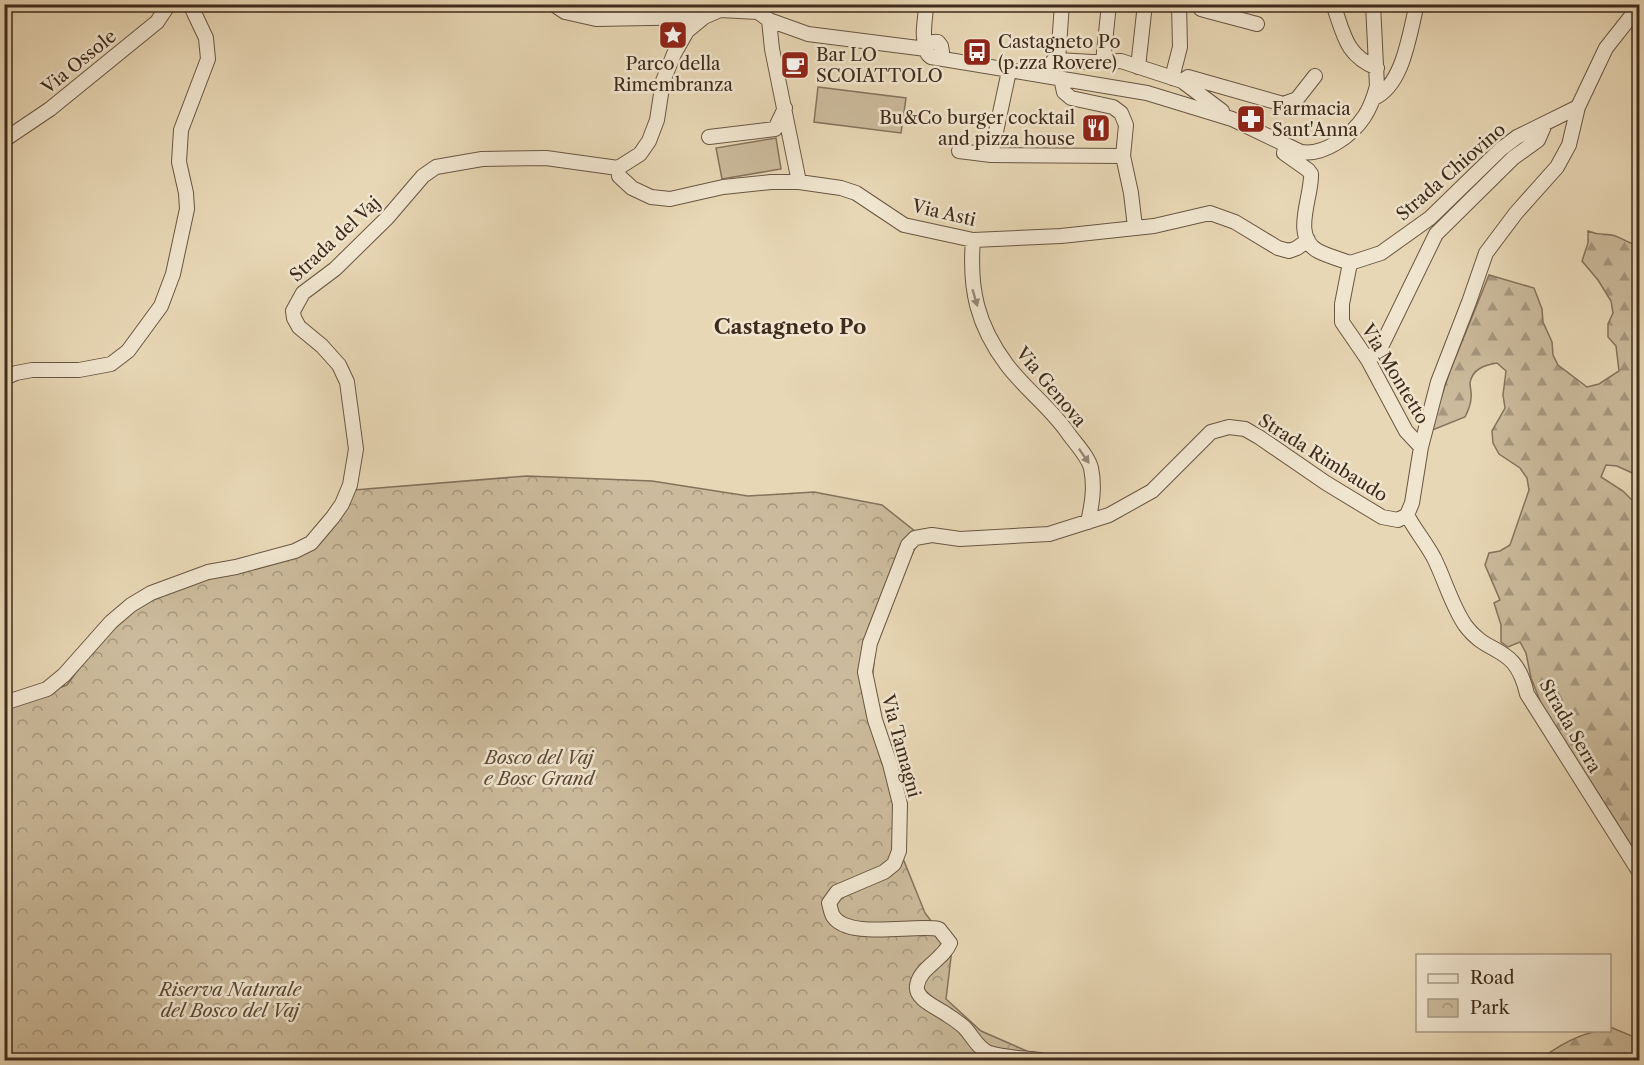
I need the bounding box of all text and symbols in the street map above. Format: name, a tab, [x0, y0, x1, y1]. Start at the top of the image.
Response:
place icon: Parco della Rimembranza	[657, 19, 689, 51]
street label: Via Ossole	[36, 25, 121, 99]
place label: Castagneto Po (p.zza Rovere)	[998, 31, 1120, 74]
bus stop icon: Castagneto Po (p.zza Rovere)	[961, 36, 993, 68]
place label: Bar LO SCOIATTOLO	[816, 44, 943, 87]
cafe icon: Bar LO SCOIATTOLO	[779, 49, 811, 81]
place label: Parco della Rimembranza	[613, 53, 734, 96]
place label: Farmacia Sant'Anna	[1272, 98, 1359, 141]
pharmacy icon: Farmacia Sant'Anna	[1235, 103, 1267, 135]
place label: Bu&Co burger cocktail and pizza house	[879, 107, 1075, 150]
restaurant icon: Bu&Co burger cocktail and pizza house	[1080, 112, 1112, 144]
street label: Strada Chiovino	[1392, 118, 1510, 226]
street label: Strada del Vaj	[285, 192, 385, 286]
street label: Via Asti	[909, 195, 979, 231]
one-way arrow	[971, 289, 980, 307]
district label: Castagneto Po	[714, 314, 866, 339]
street label: Via Montetto	[1356, 319, 1433, 428]
street label: Via Genova	[1011, 342, 1091, 432]
street label: Strada Rimbaudo	[1254, 409, 1392, 507]
one-way arrow	[1078, 448, 1090, 464]
street label: Strada Serra	[1534, 675, 1606, 777]
street label: Via Tamagni	[876, 691, 925, 800]
park label: Bosco del Vaj e Bosc Grand	[482, 747, 596, 790]
legend	[1416, 954, 1611, 1032]
text: Road	[1470, 967, 1515, 989]
park label: Riserva Naturale del Bosco del Vaj	[157, 979, 302, 1022]
text: Park	[1470, 997, 1511, 1019]

